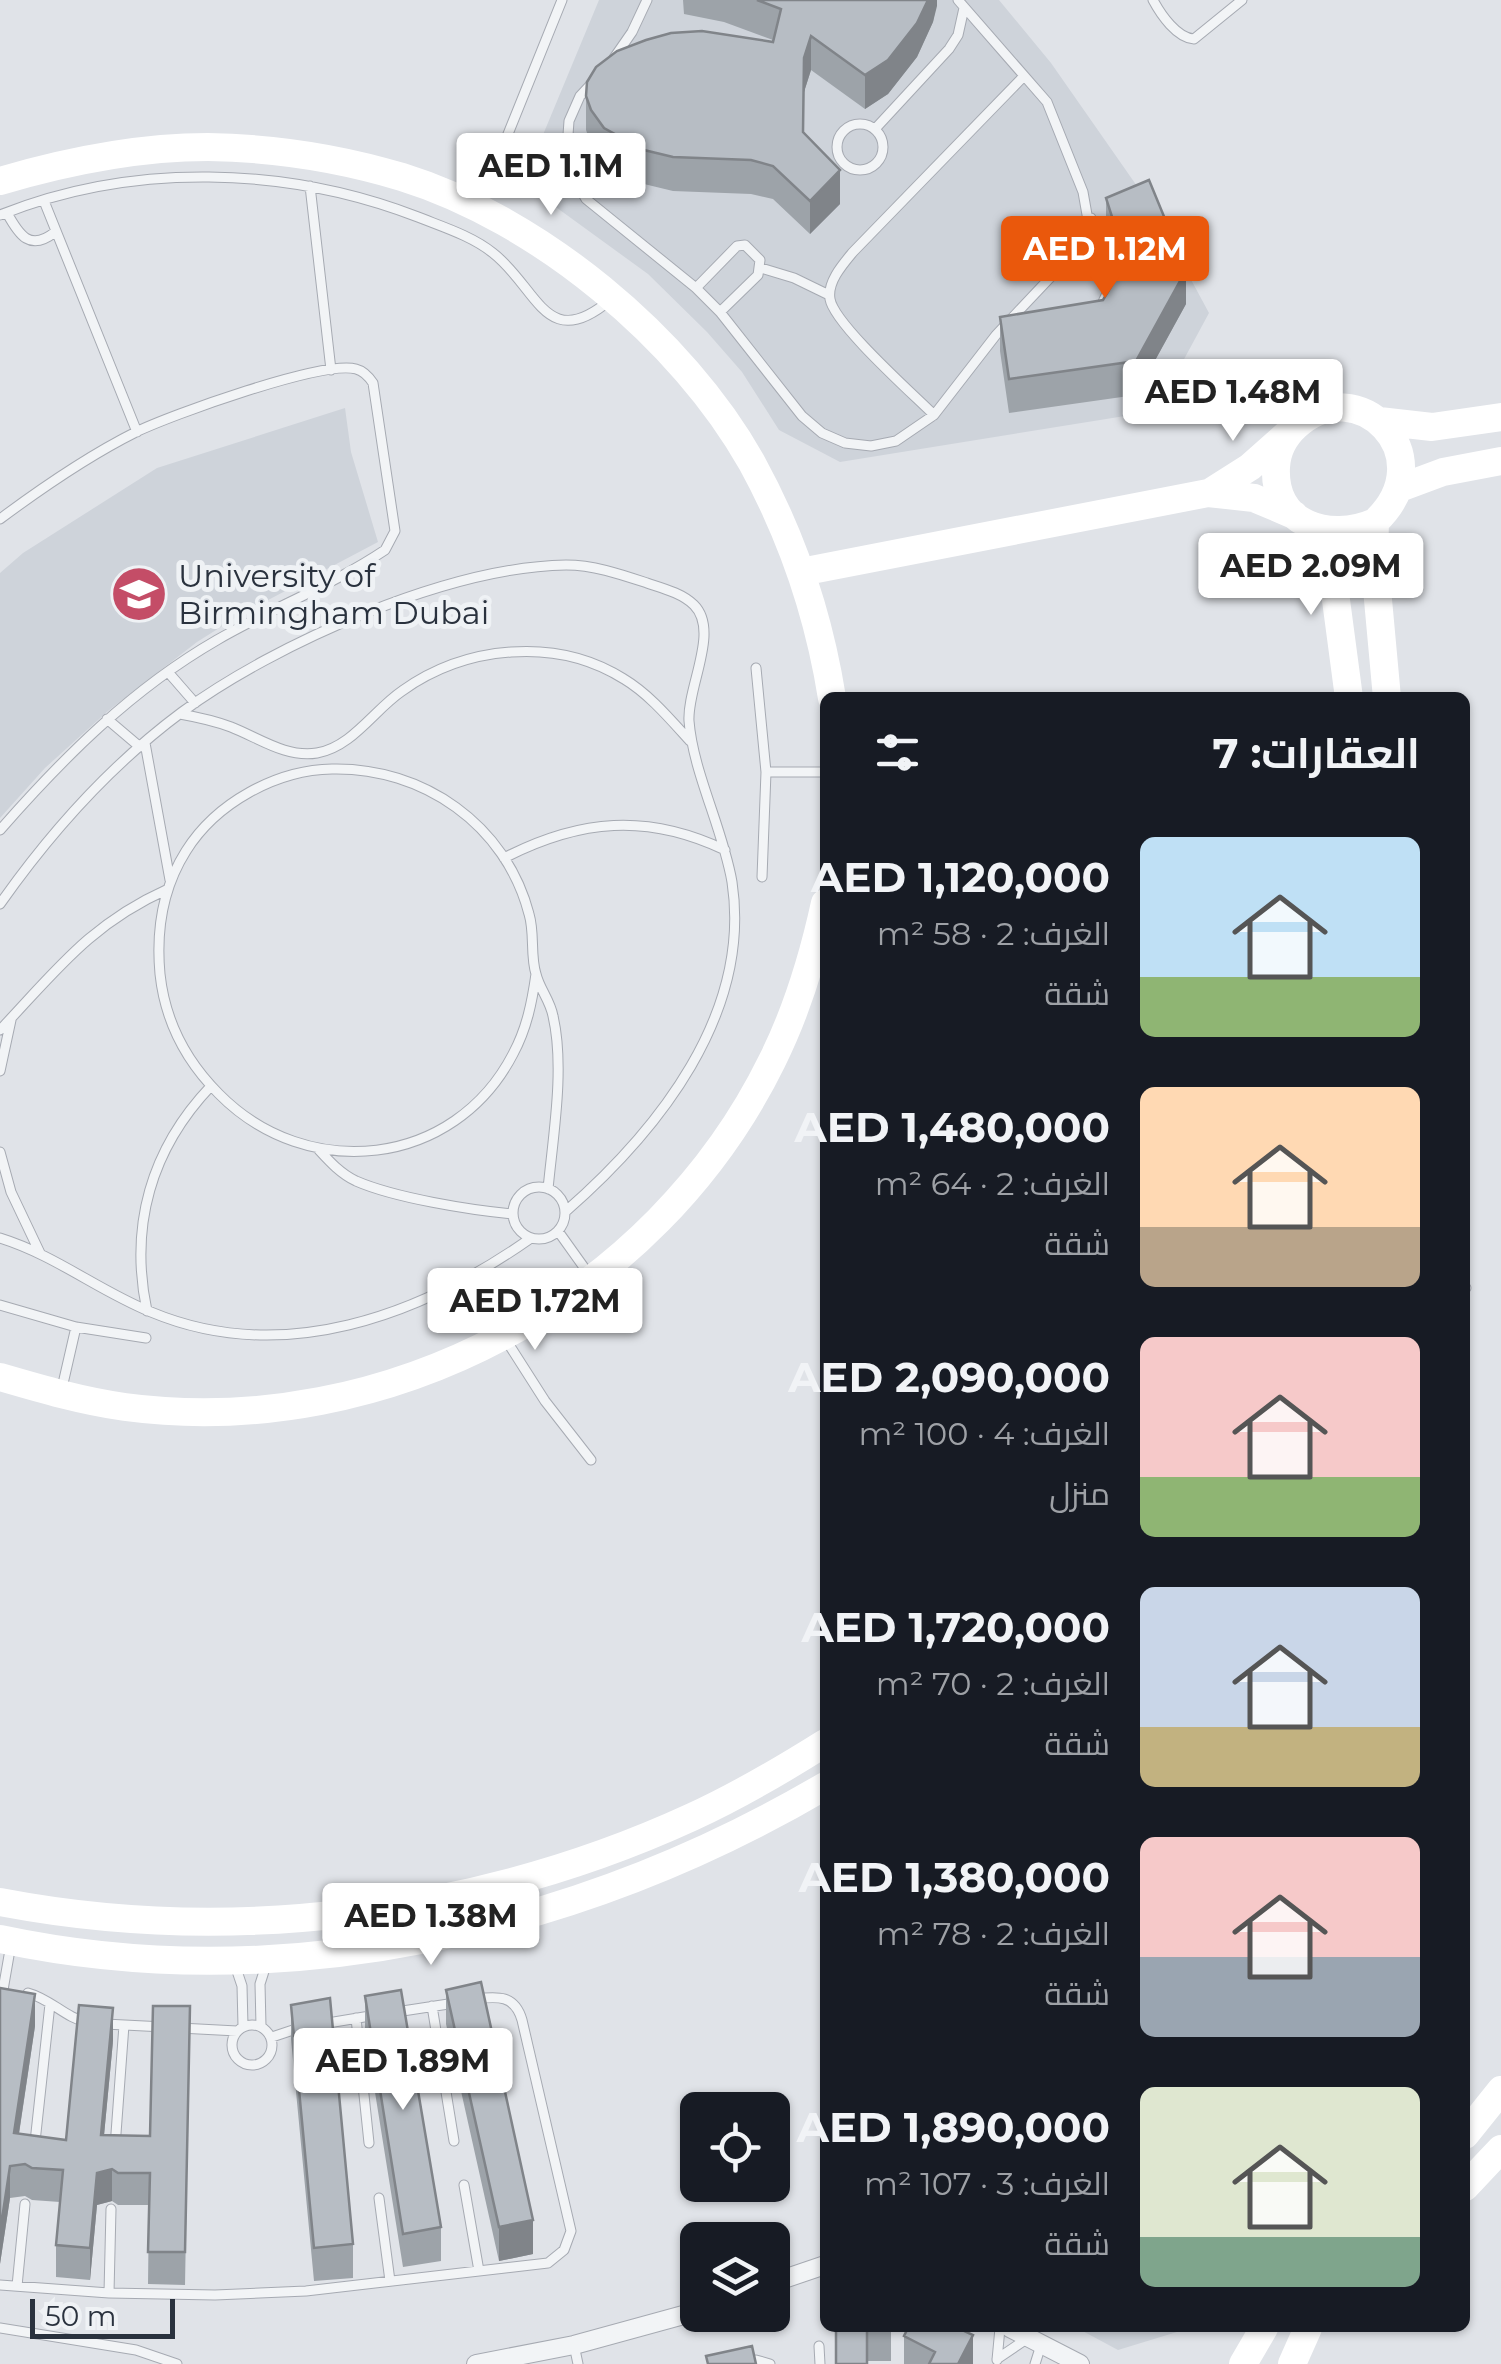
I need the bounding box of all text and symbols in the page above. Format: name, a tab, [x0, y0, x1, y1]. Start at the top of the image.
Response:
pin: AED 1.1M	[448, 133, 654, 218]
text: AED 1.1M	[479, 146, 623, 185]
pin: AED 1.12M	[991, 216, 1219, 301]
text: AED 1.12M	[1023, 229, 1187, 268]
pin: AED 1.48M	[1119, 359, 1347, 444]
text: AED 1.48M	[1145, 372, 1321, 411]
pin: AED 2.09M	[1197, 533, 1425, 618]
text: AED 2.09M	[1220, 546, 1402, 585]
place label: University of Birmingham Dubai	[178, 556, 489, 632]
school or university icon: University of Birmingham Dubai	[109, 564, 169, 624]
icon: filters	[870, 725, 925, 780]
text: العقارات: 7	[1213, 727, 1420, 779]
text: AED 1,120,000	[811, 851, 1110, 903]
icon: home	[1220, 877, 1340, 997]
text: الغرف: 2 · 58 m²	[877, 914, 1110, 953]
text: شقة	[1045, 974, 1110, 1013]
text: AED 1,480,000	[795, 1101, 1110, 1153]
icon: home	[1220, 1127, 1340, 1247]
text: الغرف: 2 · 64 m²	[875, 1164, 1110, 1203]
text: شقة	[1045, 1224, 1110, 1263]
pin: AED 1.72M	[421, 1268, 649, 1353]
text: AED 1.72M	[449, 1281, 621, 1320]
text: AED 2,090,000	[788, 1351, 1110, 1403]
icon: home	[1220, 1377, 1340, 1497]
text: الغرف: 4 · 100 m²	[858, 1414, 1110, 1453]
text: منزل	[1049, 1474, 1110, 1513]
text: AED 1,720,000	[801, 1601, 1110, 1653]
icon: home	[1220, 1627, 1340, 1747]
text: الغرف: 2 · 70 m²	[876, 1664, 1110, 1703]
text: شقة	[1045, 1724, 1110, 1763]
text: AED 1,380,000	[799, 1851, 1110, 1903]
icon: home	[1220, 1877, 1340, 1997]
pin: AED 1.38M	[317, 1883, 545, 1968]
text: AED 1.38M	[344, 1896, 518, 1935]
text: الغرف: 2 · 78 m²	[877, 1914, 1110, 1953]
text: شقة	[1045, 1974, 1110, 2013]
pin: AED 1.89M	[289, 2028, 517, 2113]
text: AED 1.89M	[316, 2041, 490, 2080]
map controls	[680, 2092, 790, 2332]
button: locate	[680, 2092, 790, 2202]
text: AED 1,890,000	[797, 2101, 1110, 2153]
icon: home	[1220, 2127, 1340, 2247]
text: الغرف: 3 · 107 m²	[864, 2164, 1110, 2203]
button: layers	[680, 2222, 790, 2332]
text: شقة	[1045, 2224, 1110, 2263]
scale bar	[30, 2294, 175, 2338]
text: 50 m	[45, 2299, 116, 2333]

